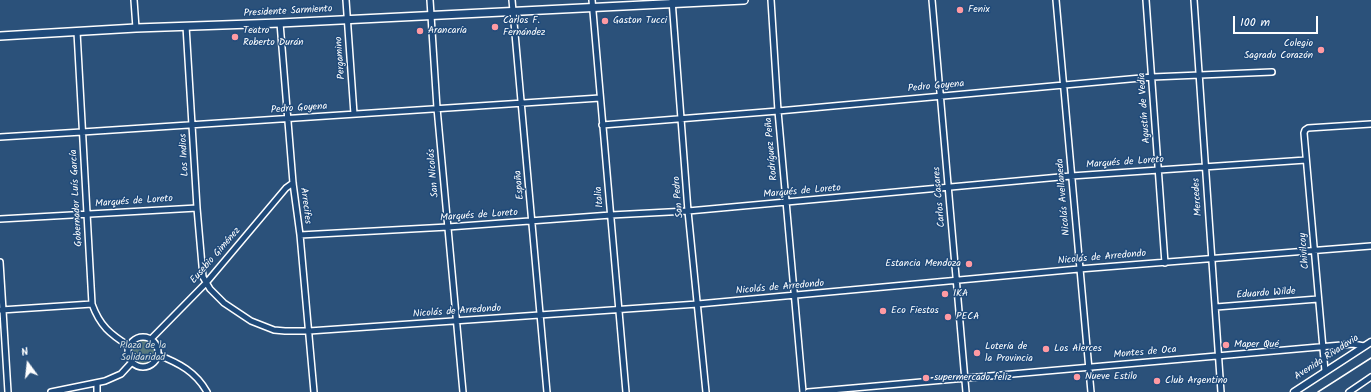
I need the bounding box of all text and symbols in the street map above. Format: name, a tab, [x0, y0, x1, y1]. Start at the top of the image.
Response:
street label: Presidente Sarmiento	[243, 4, 333, 20]
place label: Fenix	[968, 4, 990, 16]
marker: Fenix	[955, 5, 965, 15]
scale bar	[1235, 8, 1320, 34]
text: 100 m	[1240, 13, 1270, 32]
place label: Carlos F. Fernández	[503, 15, 545, 38]
place label: Gaston Tucci	[613, 15, 667, 27]
marker: Gaston Tucci	[600, 16, 610, 26]
marker: Carlos F. Fernández	[490, 22, 500, 32]
place label: Teatro Roberto Durán	[243, 25, 303, 48]
place label: Arancaría	[428, 25, 467, 37]
marker: Arancaría	[415, 26, 425, 36]
marker: Teatro Roberto Durán	[230, 32, 240, 42]
street label: Pergamino	[334, 36, 348, 80]
place label: Colegio Sagrado Corazón	[1244, 38, 1313, 62]
marker: Colegio Sagrado Corazón	[1316, 45, 1326, 55]
street label: Agustín de Vedia	[1137, 72, 1153, 144]
street label: Pedro Goyena	[907, 79, 965, 95]
street label: Pedro Goyena	[270, 101, 328, 117]
street label: Rodríguez Peña	[763, 117, 781, 181]
street label: Los Indios	[178, 133, 192, 177]
street label: San Nicolás	[426, 148, 442, 198]
street label: Gobernador Luís García	[68, 149, 86, 247]
street label: Marqués de Loreto	[1086, 154, 1164, 172]
street label: Nicolás Avellaneda	[1055, 158, 1073, 236]
street label: Carlos Casares	[931, 166, 949, 228]
street label: España	[513, 170, 527, 200]
street label: San Pedro	[671, 176, 687, 218]
street label: Mercedes	[1191, 177, 1205, 217]
street label: Marqués de Loreto	[763, 183, 841, 201]
street label: Italia	[593, 186, 607, 208]
street label: Arrecifes	[297, 187, 313, 225]
street label: Marqués de Loreto	[95, 193, 173, 211]
street label: Marqués de Loreto	[440, 207, 518, 225]
street label: Eusebio Giménez	[188, 225, 244, 287]
street label: Chivilcoy	[1297, 232, 1313, 270]
street label: Nicolás de Arredondo	[1057, 248, 1147, 268]
place label: Estancia Mendoza	[885, 258, 961, 270]
marker: Estancia Mendoza	[964, 259, 974, 269]
street label: Nicolás de Arredondo	[735, 278, 825, 298]
street label: Eduardo Wilde	[1236, 286, 1296, 302]
place label: IKA	[953, 288, 968, 300]
marker: IKA	[940, 289, 950, 299]
street label: Nicolás de Arredondo	[412, 303, 502, 321]
place label: Eco Fiestos	[891, 305, 939, 317]
marker: Eco Fiestos	[878, 306, 888, 316]
place label: PECA	[956, 311, 979, 323]
marker: PECA	[943, 312, 953, 322]
street label: Avenida Rivadavia	[1293, 333, 1361, 383]
place label: Maper Qué	[1234, 339, 1279, 351]
park label: Plaza de la Solidaridad	[120, 340, 166, 364]
marker: Maper Qué	[1221, 340, 1231, 350]
place label: Lotería de la Provincia	[985, 341, 1033, 364]
text: N	[19, 343, 31, 362]
place label: Los Alerces	[1054, 343, 1102, 355]
north arrow	[8, 344, 48, 384]
marker: Los Alerces	[1041, 344, 1051, 354]
street label: Montes de Oca	[1113, 344, 1177, 362]
marker: Lotería de la Provincia	[972, 348, 982, 358]
place label: Nueve Estilo	[1085, 371, 1137, 383]
place label: supermercado feliz	[934, 372, 1012, 384]
marker: Nueve Estilo	[1072, 372, 1082, 382]
marker: supermercado feliz	[921, 373, 931, 383]
place label: Club Argentino	[1165, 375, 1228, 387]
marker: Club Argentino	[1152, 376, 1162, 386]

